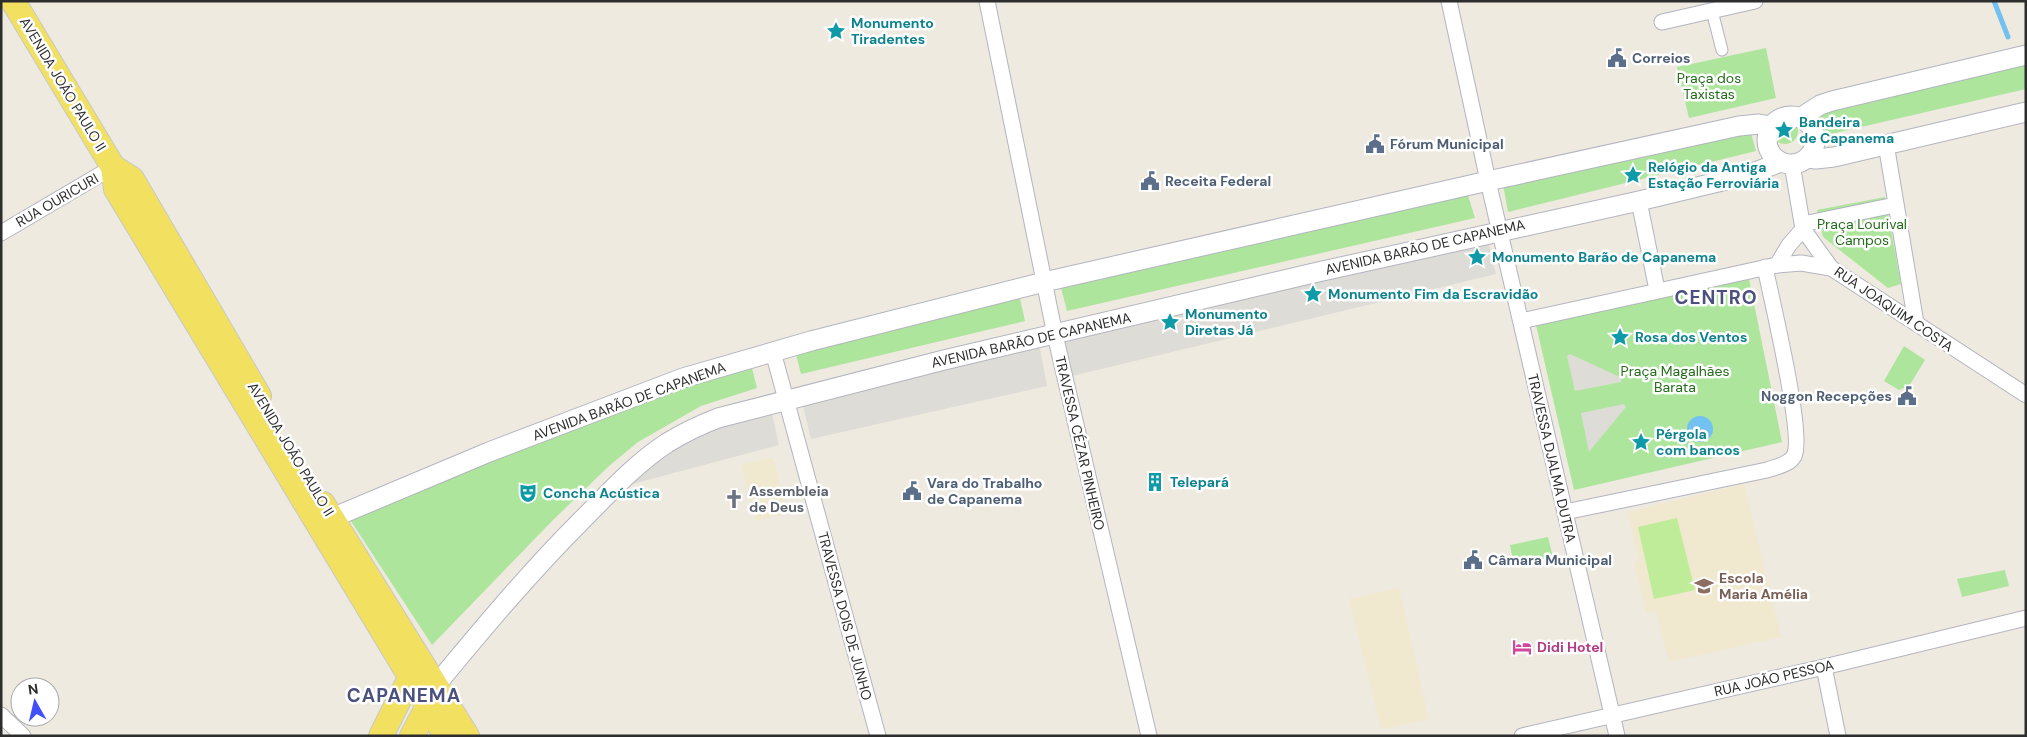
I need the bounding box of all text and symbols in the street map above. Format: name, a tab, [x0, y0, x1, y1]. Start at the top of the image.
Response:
street label: AVENIDA JOÃO PAULO II	[16, 14, 110, 154]
place label: Monumento Tiradentes	[851, 14, 934, 48]
place icon: Monumento Tiradentes	[825, 20, 847, 42]
public building icon: Correios	[1606, 47, 1628, 69]
place label: Correios	[1632, 49, 1690, 67]
park label: Praça dos Taxistas	[1677, 69, 1741, 103]
place label: Bandeira de Capanema	[1799, 113, 1894, 147]
place icon: Bandeira de Capanema	[1773, 119, 1795, 141]
public building icon: Fórum Municipal	[1364, 133, 1386, 155]
place label: Fórum Municipal	[1390, 135, 1504, 153]
place label: Relógio da Antiga Estação Ferroviária	[1648, 158, 1779, 192]
place icon: Relógio da Antiga Estação Ferroviária	[1622, 164, 1644, 186]
street label: RUA OURICURI	[12, 169, 102, 231]
public building icon: Receita Federal	[1139, 170, 1161, 192]
place label: Receita Federal	[1165, 172, 1271, 190]
street label: AVENIDA BARÃO DE CAPANEMA	[1323, 215, 1527, 279]
park label: Praça Lourival Campos	[1817, 215, 1907, 249]
place icon: Monumento Barão de Capanema	[1466, 246, 1488, 268]
place label: Monumento Barão de Capanema	[1492, 248, 1716, 266]
street label: RUA JOAQUIM COSTA	[1831, 263, 1957, 355]
place icon: Monumento Fim da Escravidão	[1302, 283, 1324, 305]
place label: Monumento Fim da Escravidão	[1328, 285, 1538, 303]
district label: CENTRO	[1674, 285, 1758, 310]
place label: Monumento Diretas Já	[1185, 305, 1268, 339]
street label: AVENIDA BARÃO DE CAPANEMA	[929, 308, 1133, 372]
place icon: Monumento Diretas Já	[1159, 311, 1181, 333]
place icon: Rosa dos Ventos	[1609, 326, 1631, 348]
place label: Rosa dos Ventos	[1635, 328, 1747, 346]
street label: TRAVESSA CÉZAR PINHEIRO	[1051, 354, 1109, 532]
street label: AVENIDA BARÃO DE CAPANEMA	[530, 358, 728, 444]
park label: Praça Magalhães Barata	[1621, 362, 1729, 396]
street label: TRAVESSA DJALMA DUTRA	[1524, 372, 1580, 544]
street label: AVENIDA JOÃO PAULO II	[244, 379, 338, 519]
public building icon: Noggon Recepções	[1896, 385, 1918, 407]
place label: Noggon Recepções	[1761, 387, 1892, 405]
place label: Pérgola com bancos	[1656, 425, 1740, 459]
place icon: Pérgola com bancos	[1630, 431, 1652, 453]
building icon: Telepará	[1144, 471, 1166, 493]
place label: Telepará	[1170, 473, 1229, 491]
place label: Vara do Trabalho de Capanema	[927, 474, 1042, 508]
public building icon: Vara do Trabalho de Capanema	[901, 480, 923, 502]
theatre icon: Concha Acústica	[517, 482, 539, 504]
place label: Assembleia de Deus	[749, 482, 829, 516]
place label: Concha Acústica	[543, 484, 660, 502]
church icon: Assembleia de Deus	[723, 488, 745, 510]
street label: TRAVESSA DOIS DE JUNHO	[814, 530, 876, 702]
public building icon: Câmara Municipal	[1462, 549, 1484, 571]
place label: Câmara Municipal	[1488, 551, 1612, 569]
place label: Escola Maria Amélia	[1719, 569, 1808, 603]
school or university icon: Escola Maria Amélia	[1693, 575, 1715, 597]
hotel icon: Didi Hotel	[1511, 636, 1533, 658]
place label: Didi Hotel	[1537, 638, 1603, 656]
street label: RUA JOÃO PESSOA	[1712, 655, 1836, 701]
north arrow	[10, 677, 60, 727]
text: N	[27, 680, 40, 699]
district label: CAPANEMA	[347, 683, 461, 708]

